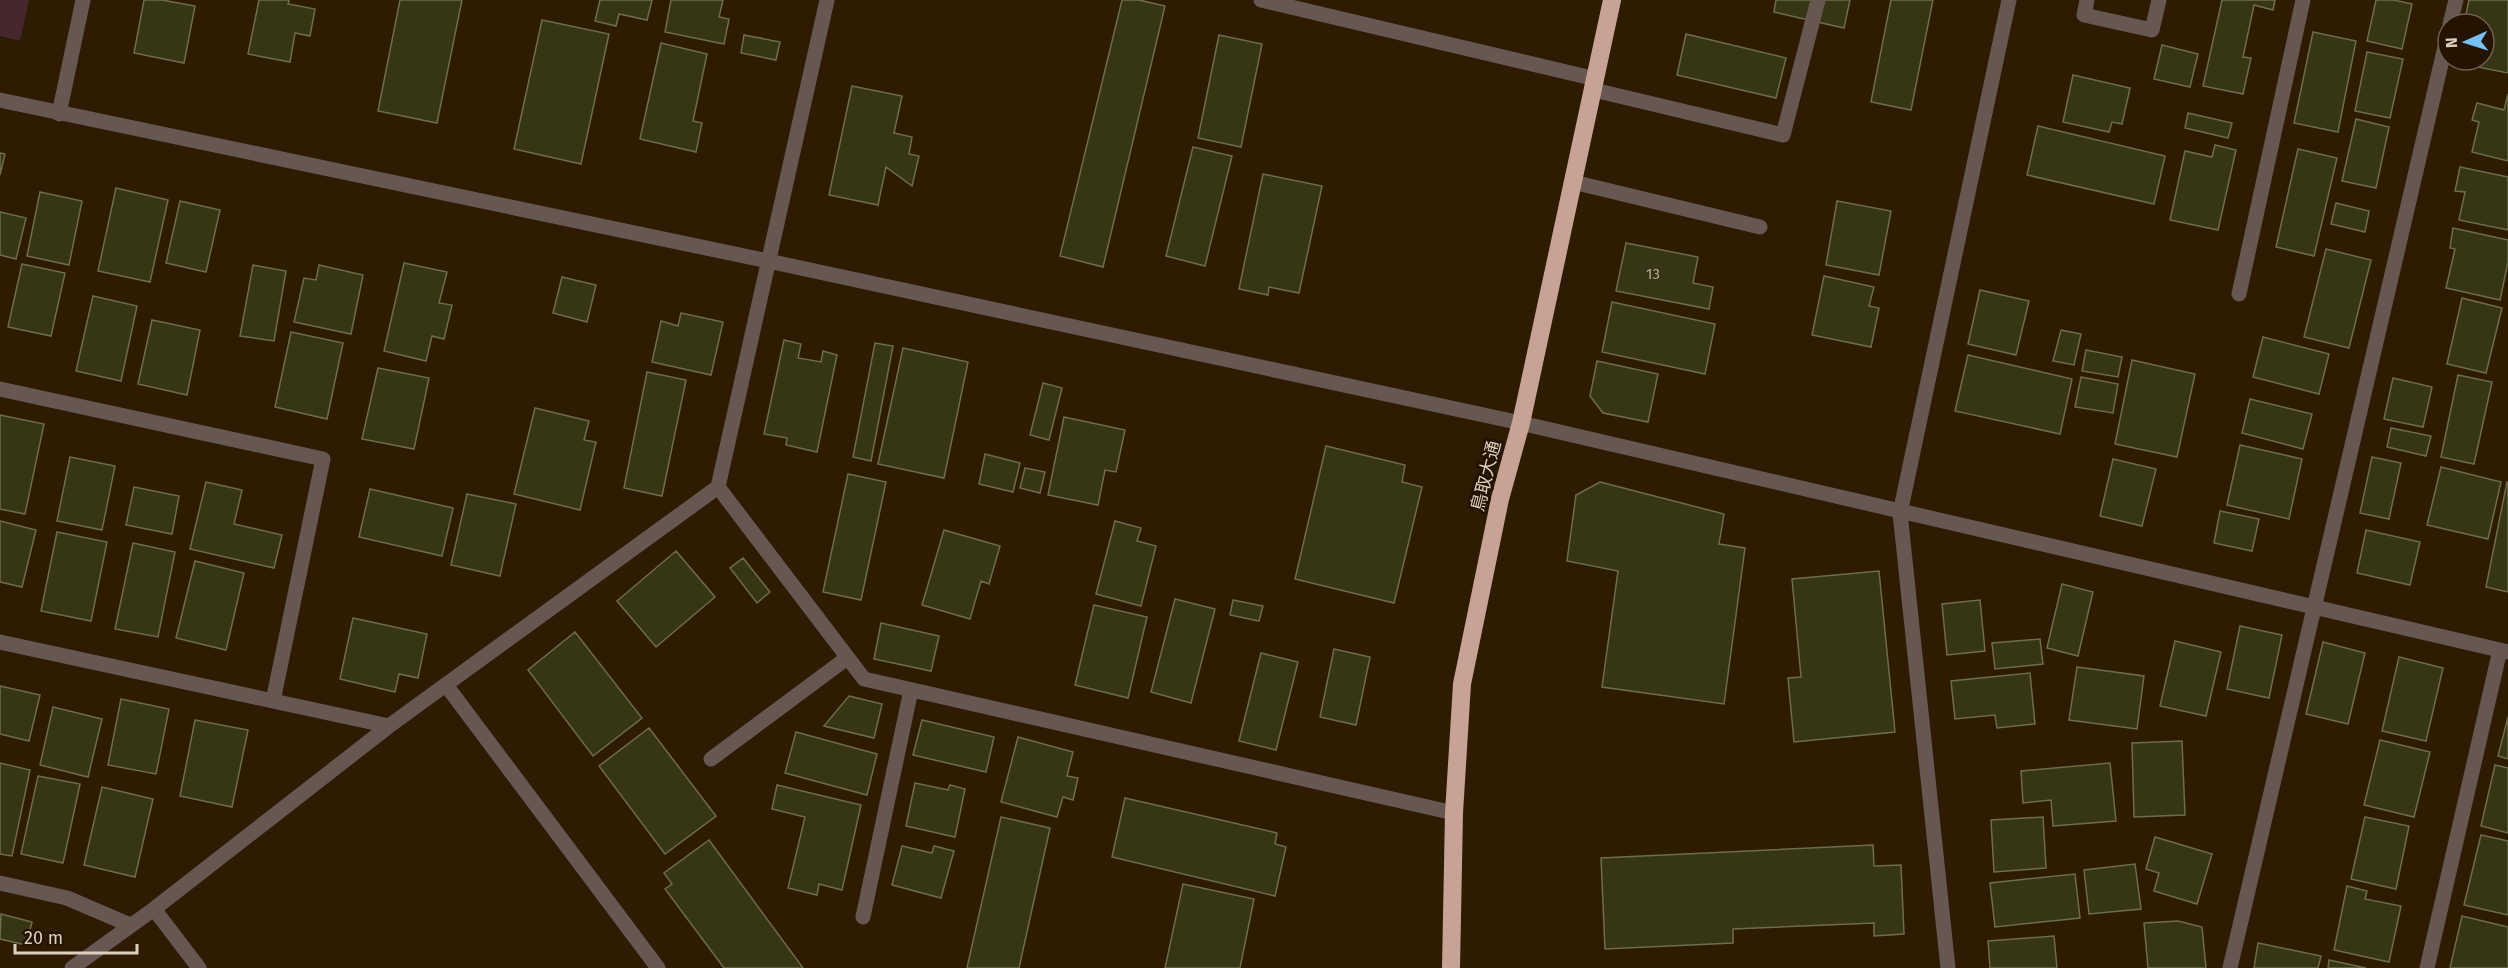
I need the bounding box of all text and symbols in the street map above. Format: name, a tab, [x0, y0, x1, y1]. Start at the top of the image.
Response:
north arrow	[2436, 12, 2496, 72]
text: N	[2442, 37, 2461, 49]
house number: 13	[1646, 265, 1660, 283]
street label: 鳥取大通	[1467, 438, 1505, 514]
scale bar	[15, 917, 136, 955]
text: 20 m	[24, 927, 63, 949]

